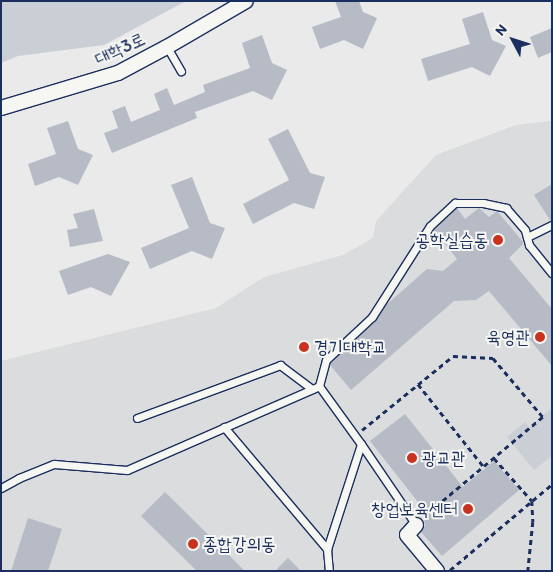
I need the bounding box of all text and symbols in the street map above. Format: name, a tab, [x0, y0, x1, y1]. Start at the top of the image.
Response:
north arrow	[488, 15, 538, 65]
text: N	[492, 21, 511, 39]
street label: 대학3로	[91, 28, 149, 70]
place label: 공학실습동	[416, 229, 488, 251]
marker: 공학실습동	[492, 234, 504, 246]
place label: 육영관	[487, 326, 530, 348]
marker: 육영관	[534, 331, 546, 343]
place label: 경기대학교	[314, 336, 386, 358]
marker: 경기대학교	[298, 341, 310, 353]
place label: 광교관	[422, 447, 465, 469]
marker: 광교관	[406, 452, 418, 464]
place label: 창업보육센터	[371, 498, 458, 520]
marker: 창업보육센터	[462, 503, 474, 515]
place label: 종합강의동	[203, 533, 275, 555]
marker: 종합강의동	[187, 538, 199, 550]

